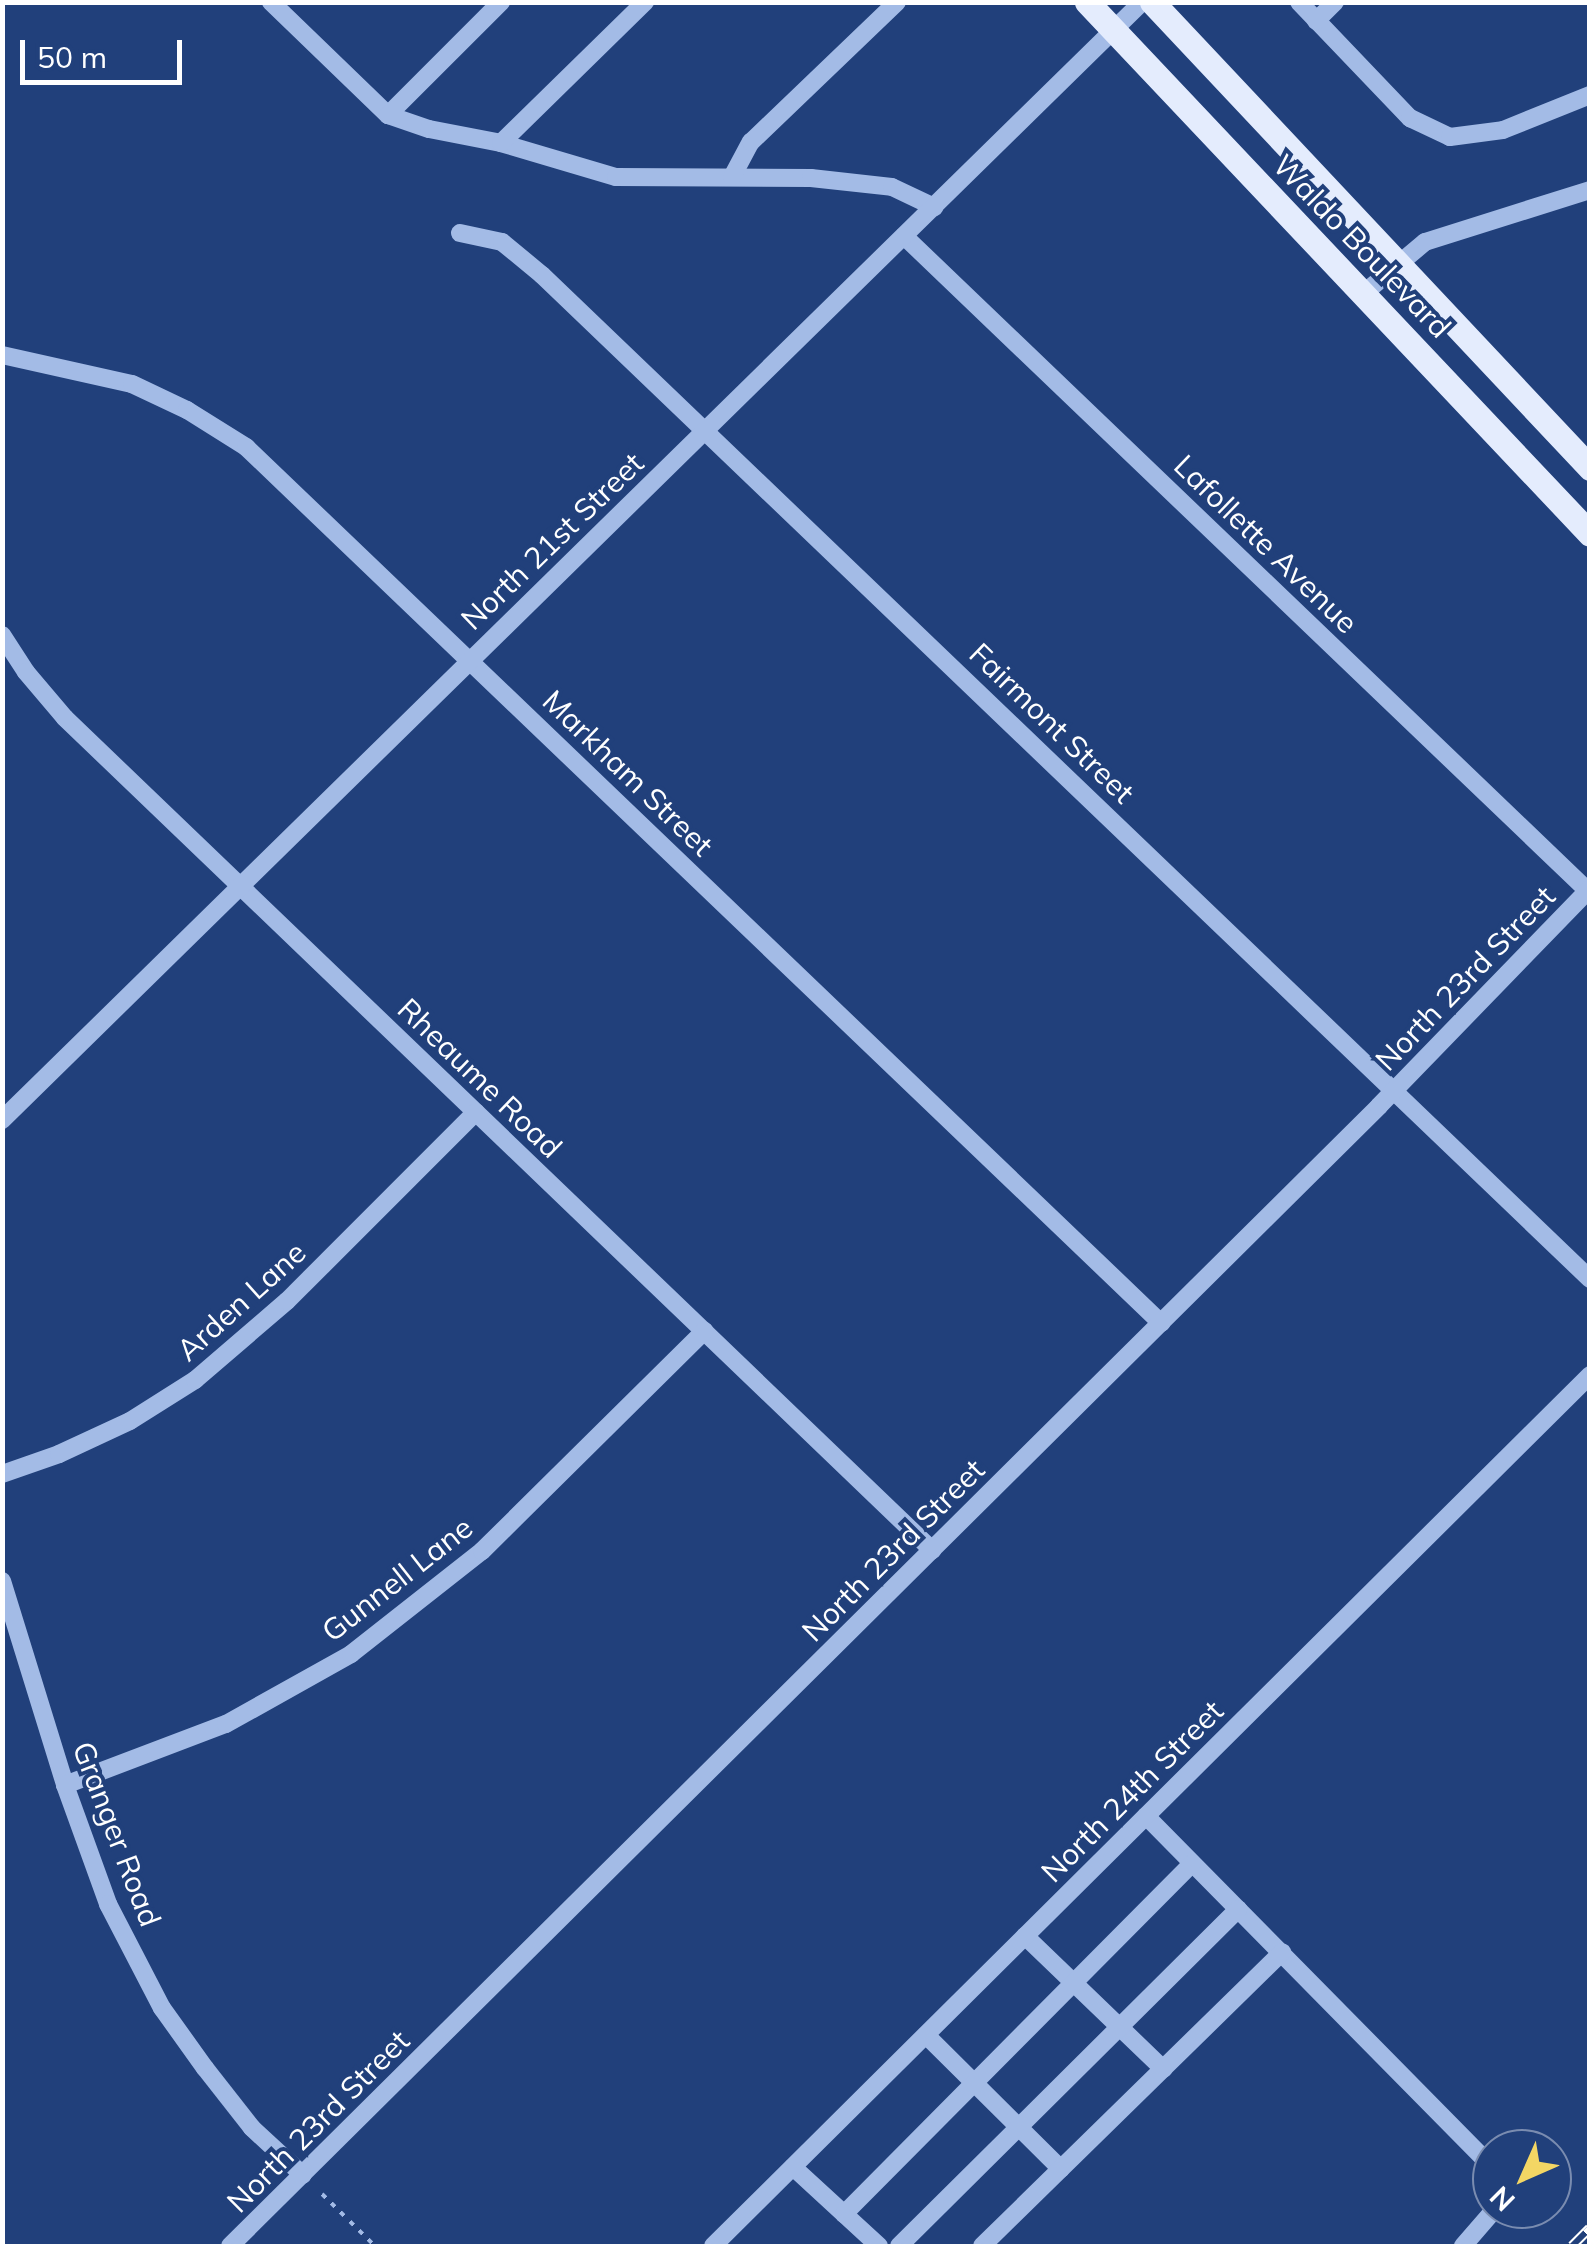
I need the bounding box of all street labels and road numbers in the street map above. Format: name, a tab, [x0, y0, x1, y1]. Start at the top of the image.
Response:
street label: Waldo Boulevard	[1266, 147, 1458, 345]
street label: North 21st Street	[453, 445, 651, 637]
street label: Lafollette Avenue	[1167, 447, 1365, 641]
street label: Fairmont Street	[962, 636, 1142, 810]
street label: Markham Street	[535, 683, 721, 863]
street label: North 23rd Street	[1368, 878, 1562, 1078]
street label: Rheaume Road	[391, 991, 569, 1165]
street label: Arden Lane	[169, 1234, 313, 1368]
street label: North 23rd Street	[794, 1451, 992, 1649]
street label: Gunnell Lane	[315, 1509, 479, 1649]
street label: North 24th Street	[1034, 1693, 1230, 1889]
street label: Granger Road	[65, 1737, 169, 1931]
street label: North 23rd Street	[219, 2022, 417, 2220]

